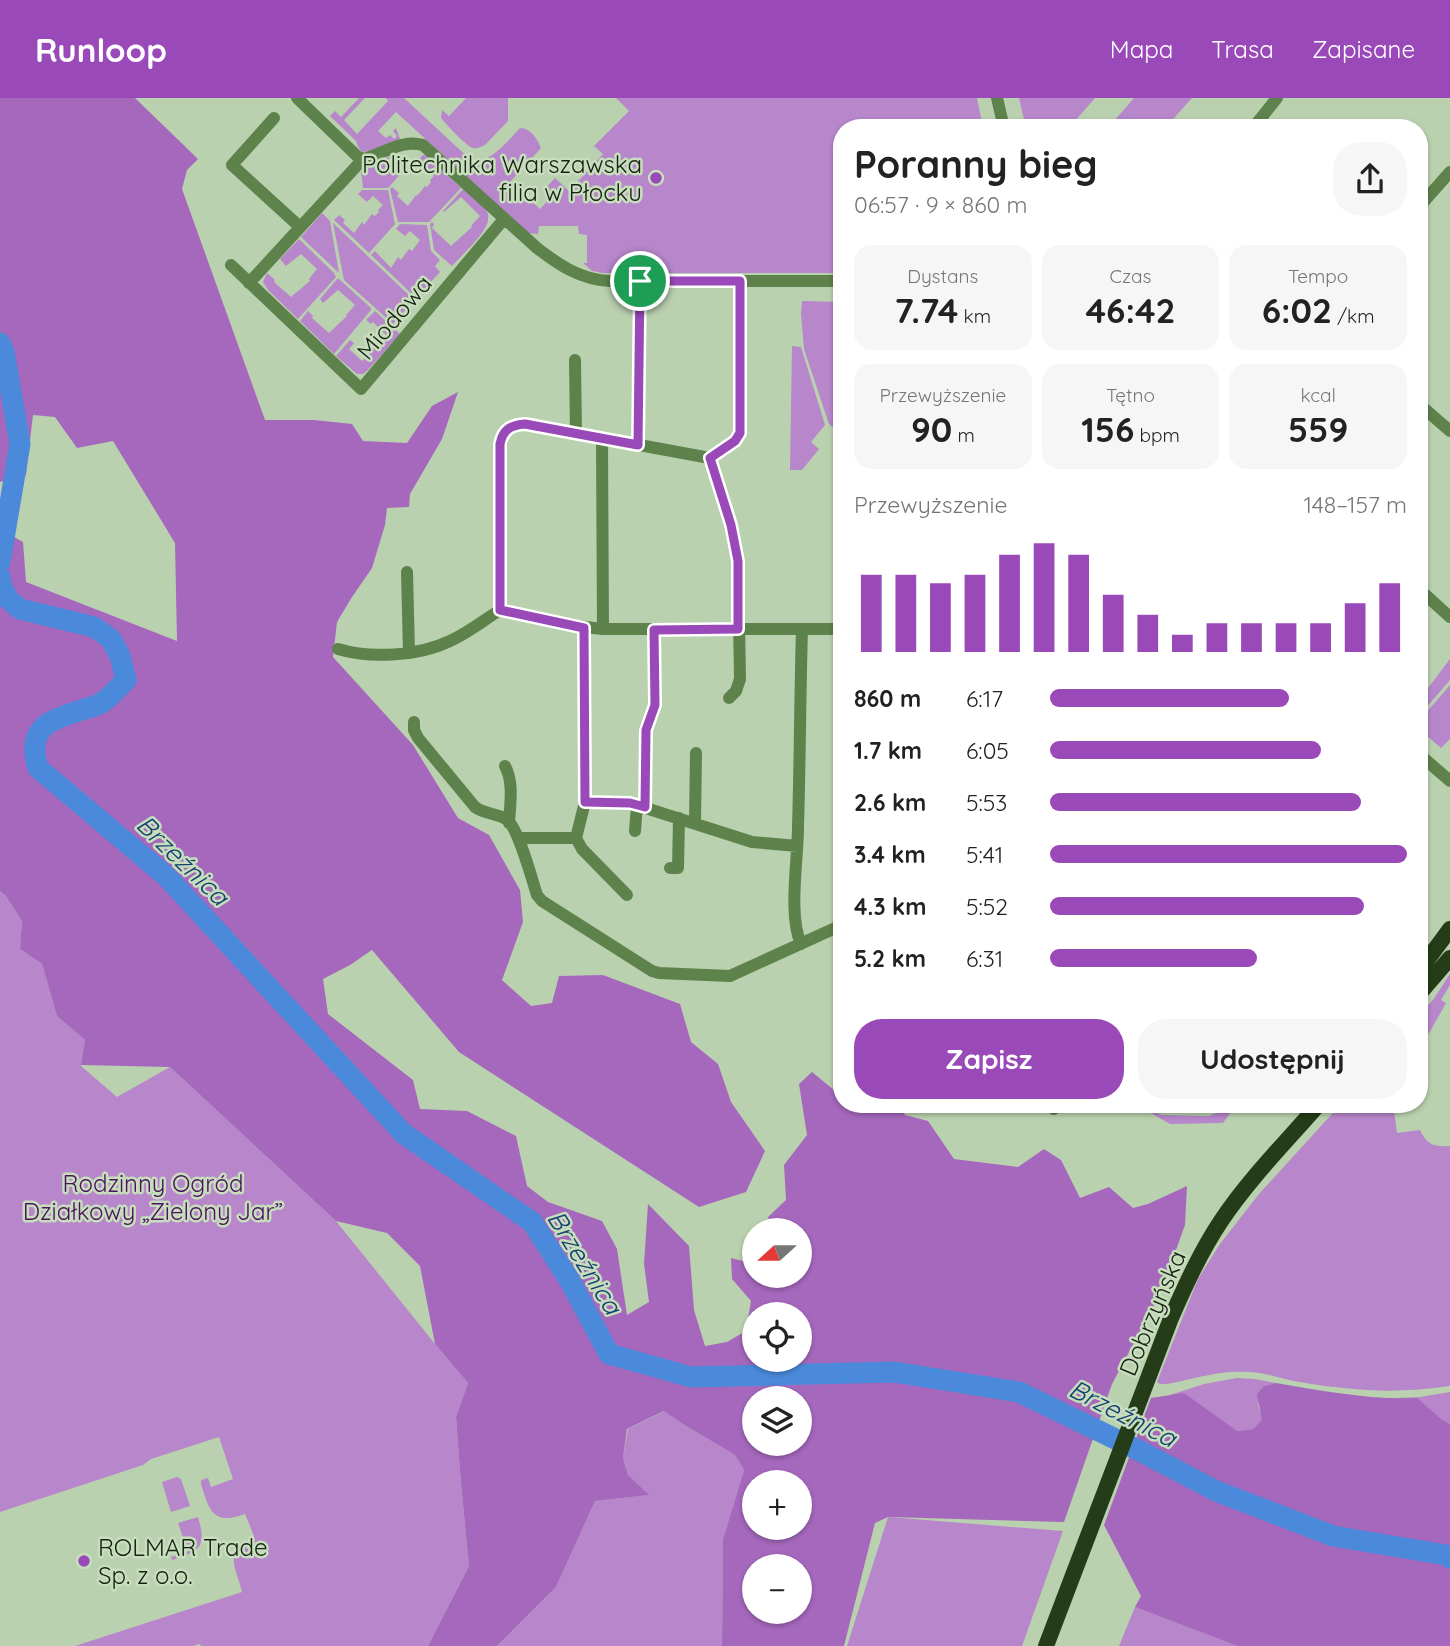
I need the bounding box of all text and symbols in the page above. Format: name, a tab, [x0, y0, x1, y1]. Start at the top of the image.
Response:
text: Runloop	[35, 29, 167, 70]
text: Mapa	[1110, 34, 1173, 64]
text: Trasa	[1211, 34, 1274, 64]
text: Zapisane	[1312, 34, 1415, 64]
text: Poranny bieg	[854, 140, 1098, 188]
button: share	[1333, 142, 1407, 216]
place label: Politechnika Warszawska filia w Płocku	[362, 149, 642, 207]
marker: Politechnika Warszawska filia w Płocku	[648, 170, 664, 186]
text: 06:57 · 9 × 860 m	[854, 190, 1028, 219]
pin	[610, 251, 670, 311]
icon: arrive	[621, 262, 659, 300]
text: Dystans	[907, 264, 978, 288]
text: Czas	[1110, 264, 1151, 288]
text: Tempo	[1288, 264, 1348, 288]
street label: Miodowa	[350, 269, 438, 365]
text: 7.74	[895, 288, 958, 332]
text: 46:42	[1085, 288, 1175, 332]
text: 6:02	[1262, 288, 1332, 332]
text: km	[958, 304, 991, 328]
text: /km	[1332, 304, 1375, 328]
text: Przewyższenie	[879, 383, 1006, 407]
text: Tętno	[1106, 383, 1155, 407]
text: kcal	[1300, 383, 1336, 407]
text: 90	[911, 407, 952, 451]
text: 156	[1081, 407, 1134, 451]
text: 559	[1288, 407, 1348, 451]
text: m	[952, 423, 975, 447]
text: bpm	[1134, 423, 1180, 447]
text: Przewyższenie	[854, 490, 1008, 519]
text: 148–157 m	[1304, 490, 1407, 519]
text: 860 m	[854, 684, 921, 713]
text: 6:17	[966, 684, 1003, 713]
text: 1.7 km	[854, 736, 922, 765]
text: 6:05	[966, 736, 1009, 765]
text: 2.6 km	[854, 788, 926, 817]
text: 5:53	[966, 788, 1007, 817]
water label: Brzeźnica	[130, 808, 237, 913]
text: 3.4 km	[854, 840, 926, 869]
text: 5:41	[966, 840, 1003, 869]
text: 4.3 km	[854, 892, 926, 921]
text: 5:52	[966, 892, 1008, 921]
text: 5.2 km	[854, 944, 926, 973]
text: 6:31	[966, 944, 1003, 973]
button: Zapisz	[854, 1019, 1124, 1099]
button: Udostępnij	[1138, 1019, 1407, 1099]
park label: Rodzinny Ogród Działkowy „Zielony Jar”	[23, 1168, 283, 1226]
water label: Brzeźnica	[540, 1204, 630, 1321]
north arrow	[742, 1218, 812, 1288]
map controls	[742, 1218, 812, 1624]
street label: Dobrzyńska	[1112, 1246, 1192, 1380]
button: locate	[742, 1302, 812, 1372]
water label: Brzeźnica	[1064, 1372, 1183, 1455]
button: layers	[742, 1386, 812, 1456]
button: +	[742, 1470, 812, 1540]
place label: ROLMAR Trade Sp. z o.o.	[98, 1532, 268, 1590]
marker: ROLMAR Trade Sp. z o.o.	[76, 1553, 92, 1569]
button: −	[742, 1554, 812, 1624]

